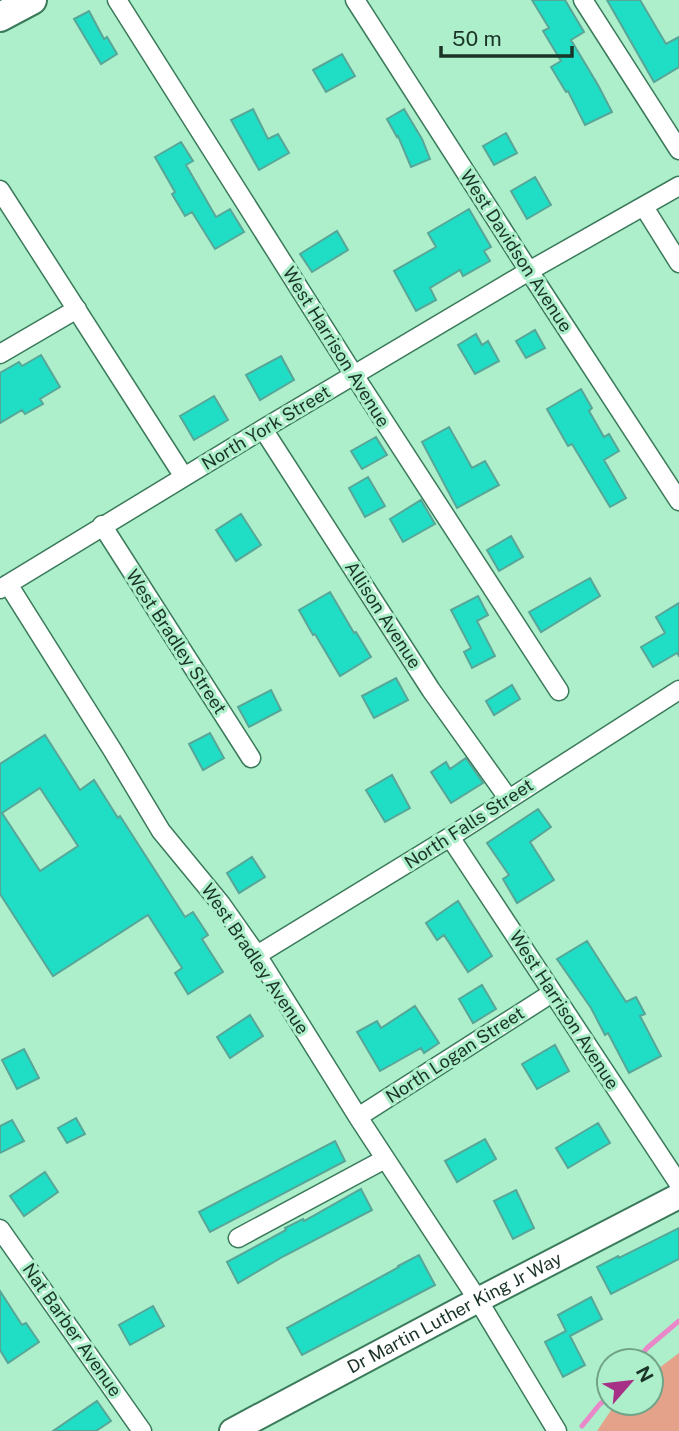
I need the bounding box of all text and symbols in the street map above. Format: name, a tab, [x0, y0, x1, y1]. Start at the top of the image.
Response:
scale bar	[441, 14, 572, 58]
text: 50 m	[452, 26, 502, 51]
street label: West Davidson Avenue	[456, 166, 577, 336]
street label: West Harrison Avenue	[279, 263, 394, 431]
street label: North York Street	[198, 381, 334, 474]
street label: Allison Avenue	[341, 557, 426, 672]
street label: West Bradley Street	[122, 566, 231, 718]
street label: North Falls Street	[401, 774, 537, 873]
street label: West Bradley Avenue	[197, 879, 314, 1038]
street label: West Harrison Avenue	[505, 926, 624, 1093]
street label: North Logan Street	[382, 1002, 528, 1107]
street label: Dr Martin Luther King Jr Way	[344, 1247, 565, 1378]
street label: Nat Barber Avenue	[19, 1259, 126, 1400]
north arrow	[595, 1347, 665, 1417]
text: N	[632, 1362, 658, 1386]

